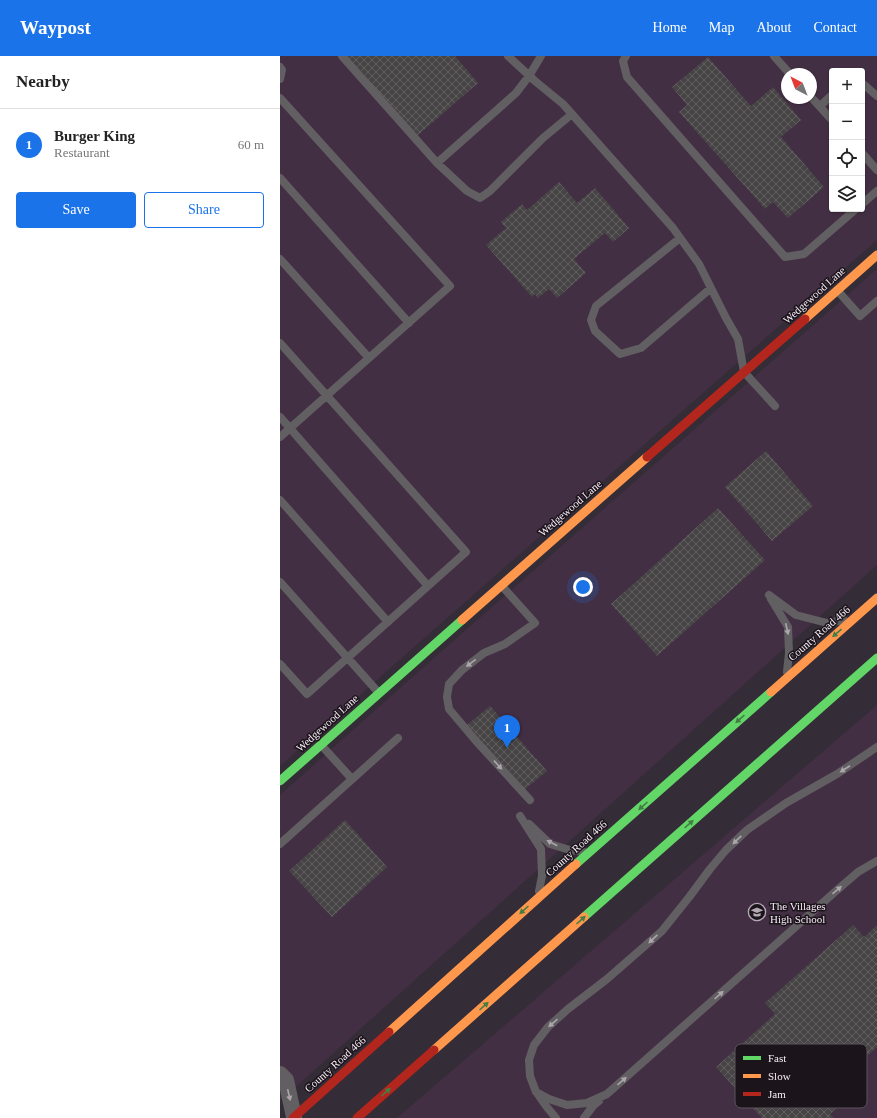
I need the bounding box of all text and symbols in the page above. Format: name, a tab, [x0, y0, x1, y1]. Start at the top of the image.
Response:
text: Waypost	[20, 17, 91, 38]
text: Home	[653, 20, 687, 35]
text: Map	[709, 20, 734, 35]
text: About	[756, 20, 791, 35]
text: Contact	[813, 20, 857, 35]
north arrow	[781, 68, 817, 104]
map controls	[829, 68, 865, 212]
button: +	[829, 68, 865, 104]
text: Nearby	[16, 72, 70, 91]
button: −	[829, 104, 865, 140]
text: Burger King	[54, 128, 135, 144]
text: 1	[26, 137, 32, 152]
text: 60 m	[238, 137, 264, 152]
button: locate	[829, 140, 865, 176]
text: Restaurant	[54, 145, 110, 160]
button: layers	[829, 176, 865, 212]
button: Save	[16, 192, 136, 228]
button: Share	[144, 192, 264, 228]
street label: Wedgewood Lane	[780, 264, 848, 326]
street label: Wedgewood Lane	[536, 477, 604, 539]
your location	[573, 577, 593, 597]
street label: County Road 466	[786, 603, 853, 663]
one-way arrow	[785, 622, 791, 635]
one-way arrow	[832, 629, 843, 638]
one-way arrow	[466, 659, 477, 668]
street label: Wedgewood Lane	[293, 692, 361, 754]
pin: 1	[494, 715, 520, 748]
one-way arrow	[735, 715, 745, 724]
one-way arrow	[493, 760, 503, 770]
one-way arrow	[840, 765, 850, 773]
one-way arrow	[637, 801, 648, 810]
street label: County Road 466	[543, 817, 609, 878]
one-way arrow	[683, 820, 694, 829]
one-way arrow	[732, 835, 742, 845]
one-way arrow	[546, 840, 558, 846]
one-way arrow	[832, 885, 842, 894]
place label: The Villages High School	[770, 900, 826, 925]
school or university icon: The Villages High School	[747, 902, 767, 922]
one-way arrow	[519, 906, 530, 915]
one-way arrow	[576, 915, 586, 924]
one-way arrow	[648, 935, 658, 944]
one-way arrow	[714, 990, 724, 999]
one-way arrow	[479, 1002, 488, 1011]
one-way arrow	[548, 1018, 559, 1027]
street label: County Road 466	[302, 1033, 368, 1094]
legend	[735, 1044, 867, 1108]
text: Fast	[768, 1052, 786, 1064]
text: Slow	[768, 1070, 791, 1082]
one-way arrow	[617, 1077, 626, 1086]
one-way arrow	[286, 1088, 292, 1101]
one-way arrow	[381, 1088, 391, 1097]
text: Jam	[768, 1088, 786, 1100]

